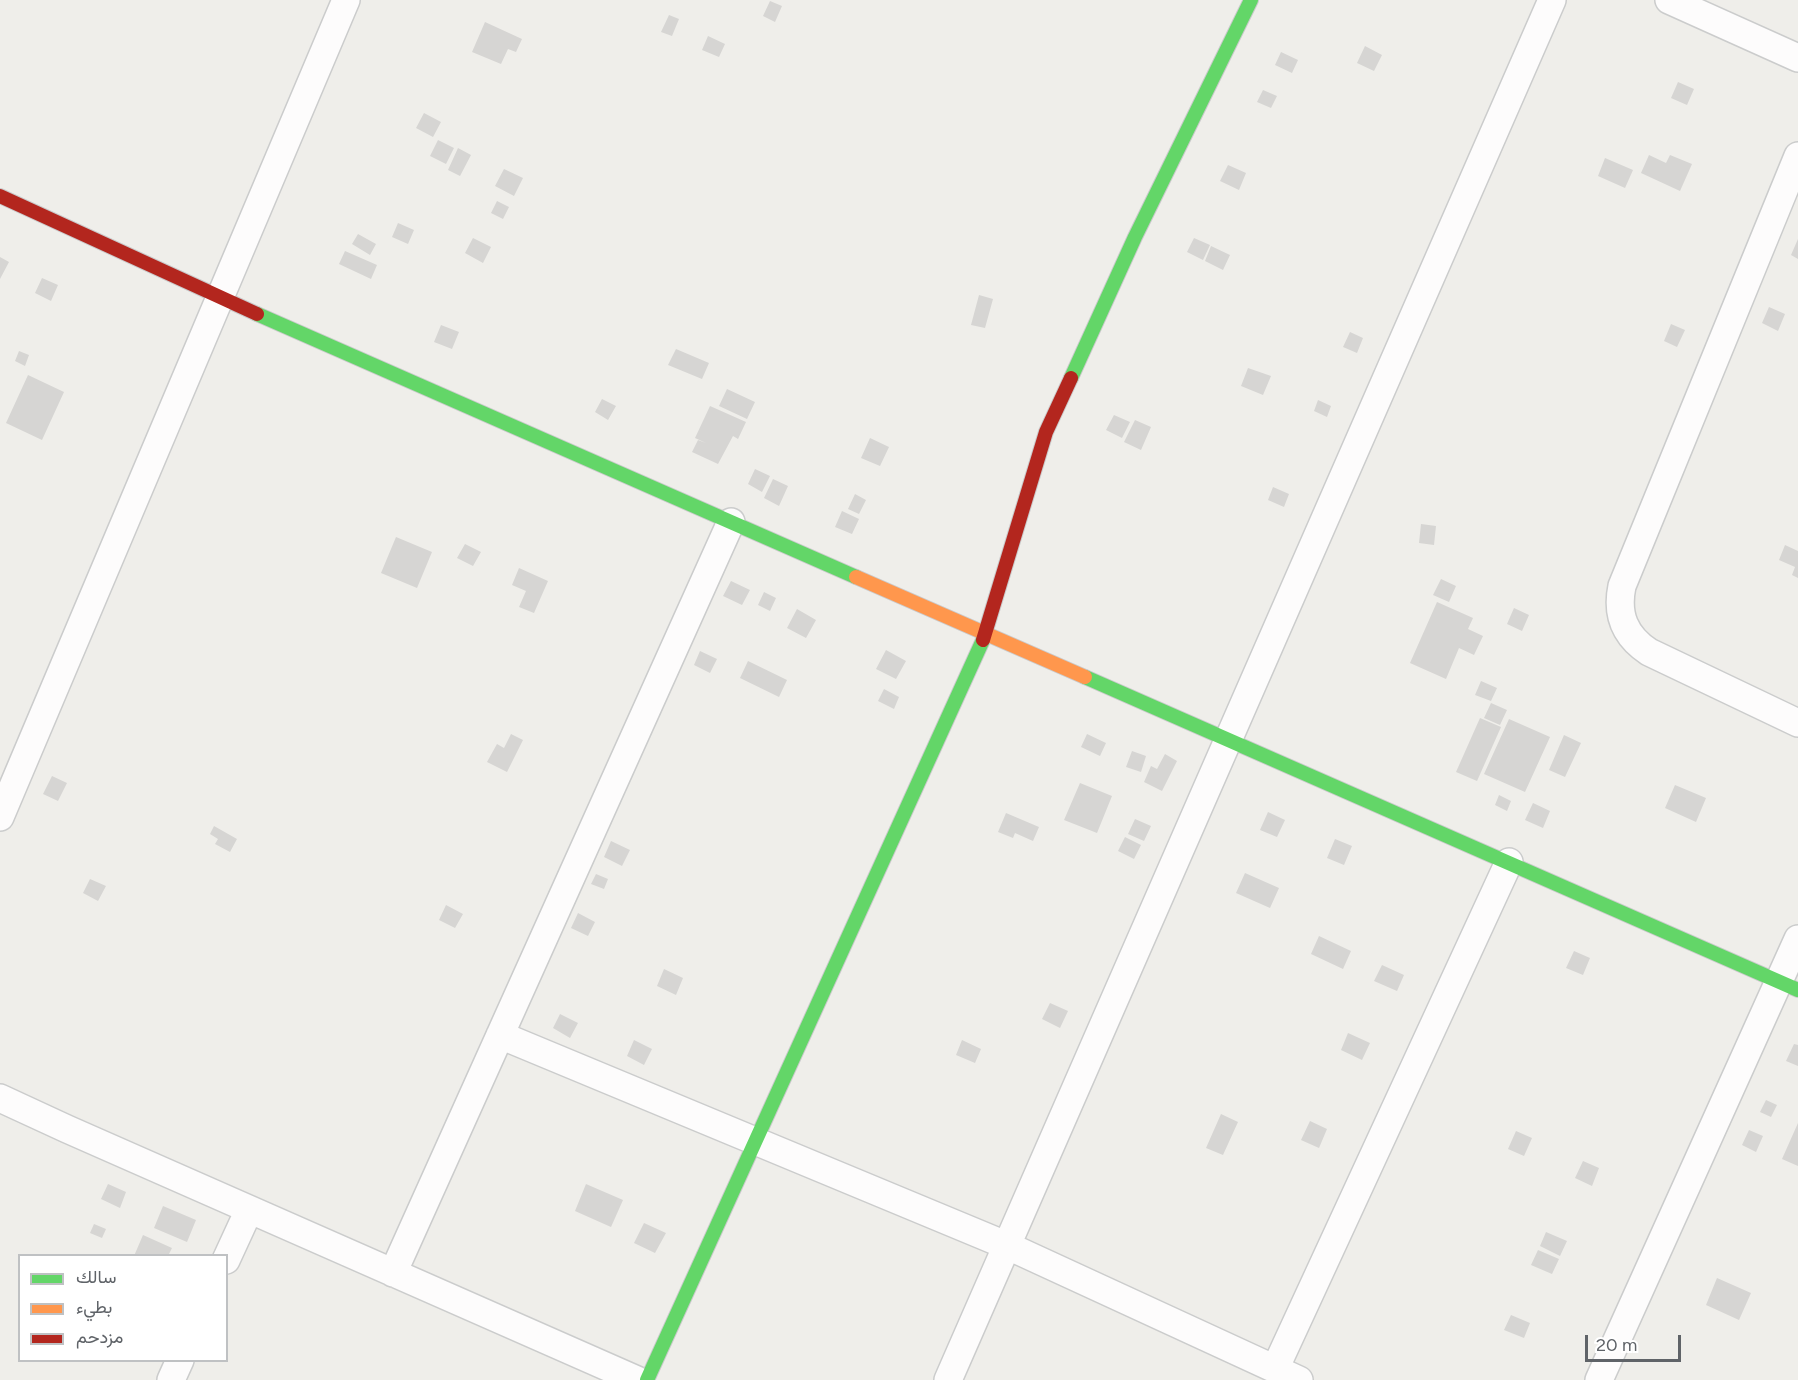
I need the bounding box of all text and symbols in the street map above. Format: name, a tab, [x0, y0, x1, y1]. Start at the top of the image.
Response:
legend	[18, 1254, 228, 1362]
text: سالك	[76, 1266, 116, 1288]
text: بطيء	[76, 1296, 112, 1318]
scale bar	[1588, 1323, 1684, 1361]
text: مزدحم	[76, 1326, 123, 1348]
text: 20 m	[1596, 1334, 1637, 1356]

